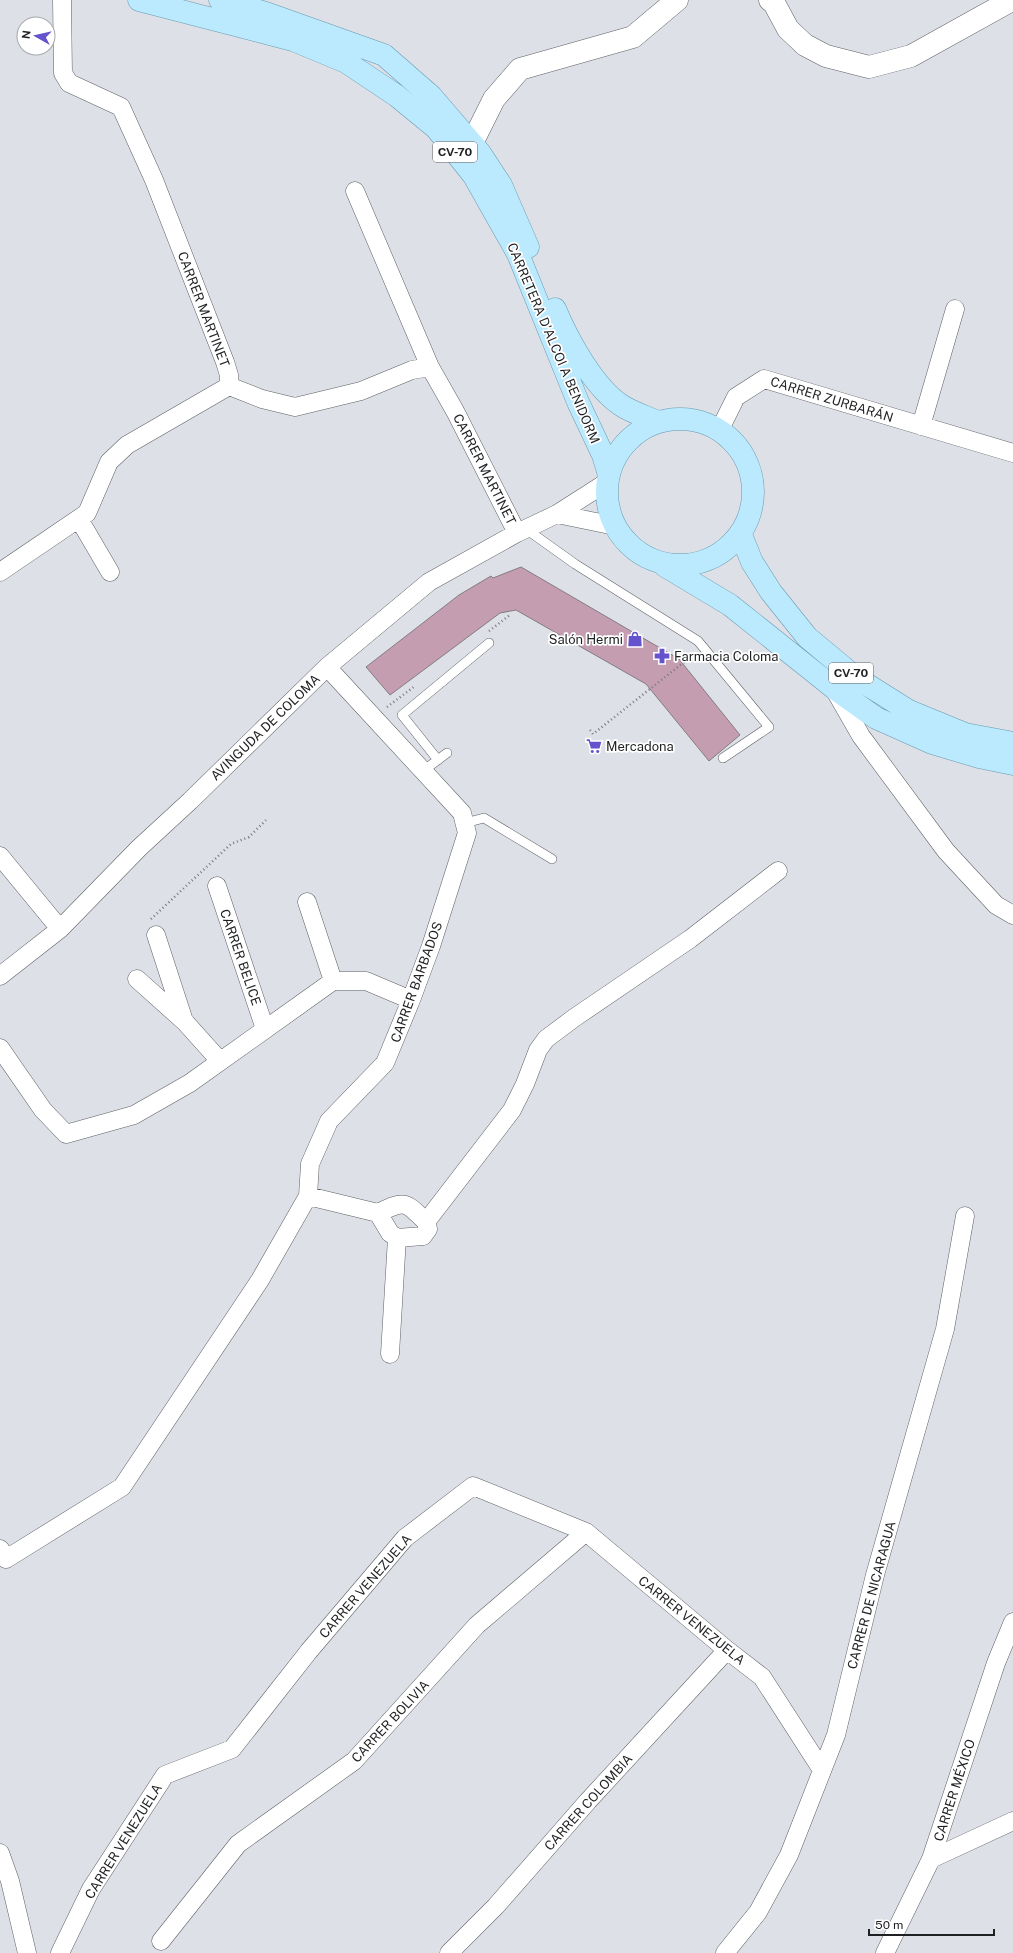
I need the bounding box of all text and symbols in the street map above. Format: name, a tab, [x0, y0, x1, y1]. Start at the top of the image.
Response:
north arrow	[16, 16, 56, 56]
text: N	[20, 30, 33, 40]
road number: CV-70	[433, 142, 477, 162]
street label: CARRETERA D'ALCOI A BENIDORM	[504, 241, 603, 446]
street label: CARRER MARTINET	[175, 249, 233, 369]
street label: CARRER ZURBARÁN	[769, 373, 895, 425]
street label: CARRER MARTINET	[450, 411, 519, 527]
shop icon: Salón Hermi	[626, 630, 644, 648]
place label: Salón Hermi	[549, 632, 623, 647]
pharmacy icon: Farmacia Coloma	[653, 647, 671, 665]
place label: Farmacia Coloma	[674, 649, 778, 664]
road number: CV-70	[829, 663, 873, 683]
street label: AVINGUDA DE COLOMA	[208, 671, 323, 783]
supermarket icon: Mercadona	[585, 737, 603, 755]
place label: Mercadona	[606, 739, 674, 754]
street label: CARRER BELICE	[217, 907, 264, 1007]
street label: CARRER BARBADOS	[388, 920, 445, 1045]
street label: CARRER DE NICARAGUA	[845, 1520, 898, 1671]
street label: CARRER VENEZUELA	[316, 1531, 415, 1641]
street label: CARRER VENEZUELA	[635, 1573, 748, 1668]
street label: CARRER BOLIVIA	[348, 1677, 432, 1765]
street label: CARRER MÉXICO	[930, 1737, 978, 1843]
street label: CARRER COLOMBIA	[541, 1751, 636, 1854]
street label: CARRER VENEZUELA	[82, 1781, 165, 1901]
scale bar	[869, 1911, 994, 1937]
text: 50 m	[875, 1918, 903, 1932]

